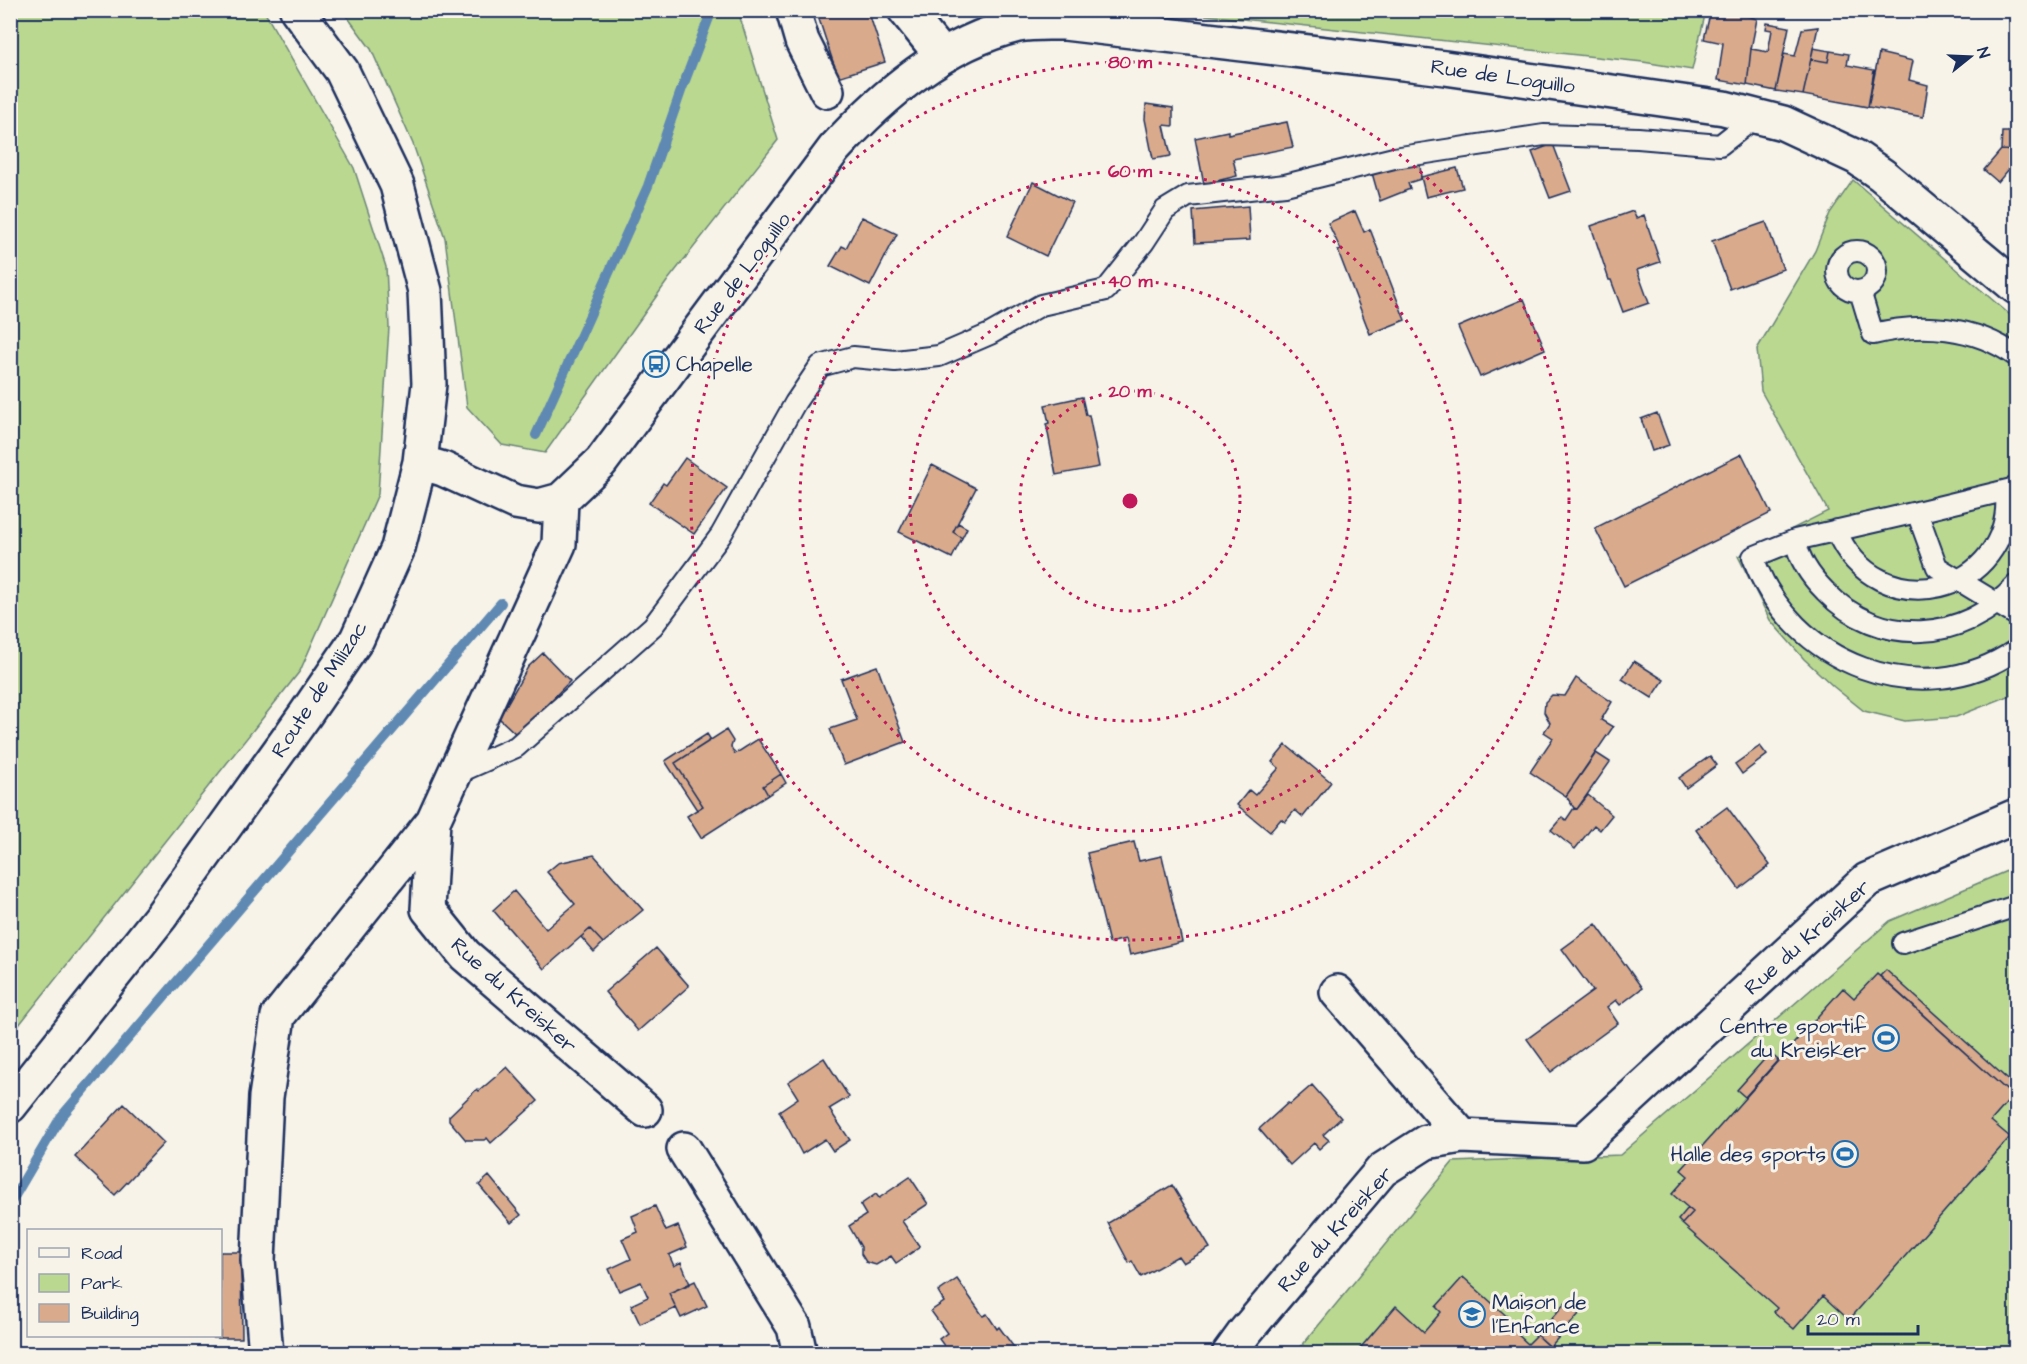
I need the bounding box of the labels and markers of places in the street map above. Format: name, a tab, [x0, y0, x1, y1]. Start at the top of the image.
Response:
bus stop icon: Chapelle	[641, 349, 671, 379]
place label: Chapelle	[676, 350, 753, 380]
centre of rings	[1120, 491, 1140, 511]
place label: Centre sportif du Kreisker	[1720, 1012, 1867, 1065]
sports icon: Centre sportif du Kreisker	[1871, 1023, 1901, 1053]
sports icon: Halle des sports	[1830, 1139, 1860, 1169]
place label: Halle des sports	[1670, 1140, 1826, 1170]
place label: Maison de l'Enfance	[1492, 1288, 1587, 1341]
school or university icon: Maison de l'Enfance	[1457, 1299, 1487, 1329]

